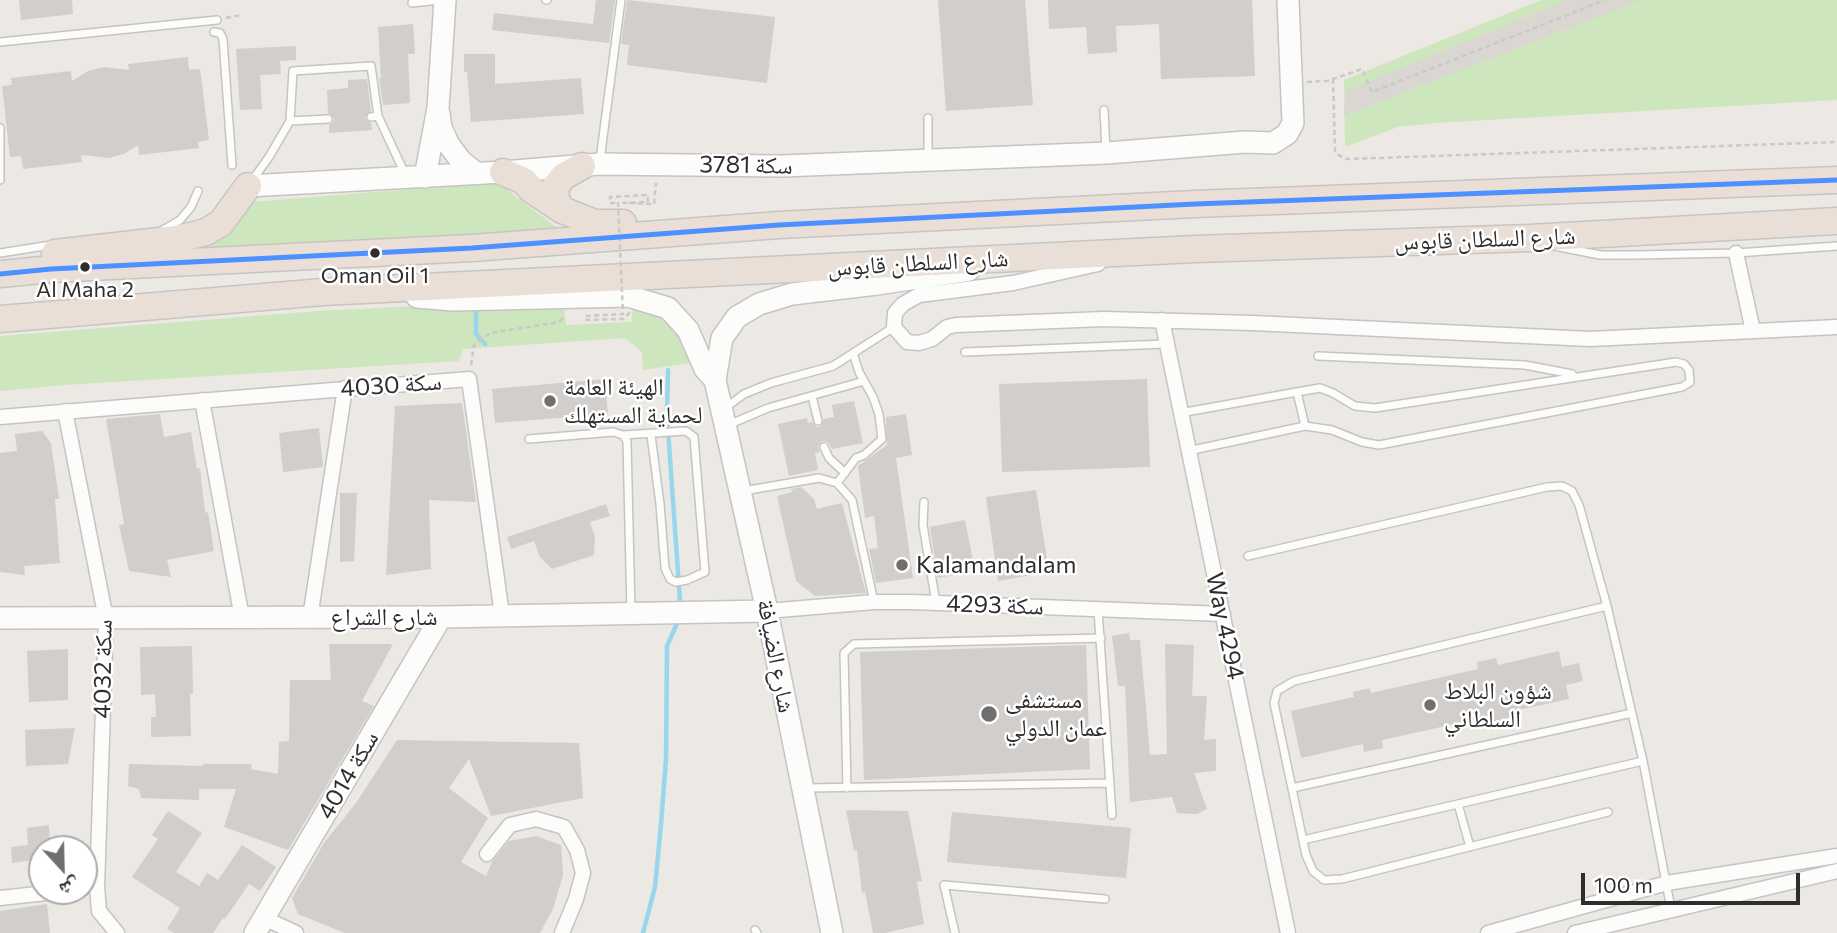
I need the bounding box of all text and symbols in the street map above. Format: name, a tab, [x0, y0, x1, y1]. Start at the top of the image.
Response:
street label: سكة 3781	[699, 150, 793, 180]
street label: شارع السلطان قابوس	[1394, 221, 1576, 257]
street label: شارع السلطان قابوس	[827, 244, 1009, 282]
marker: Oman Oil 1	[368, 246, 382, 260]
marker: Al Maha 2	[78, 260, 92, 274]
place label: Oman Oil 1	[321, 263, 429, 289]
place label: Al Maha 2	[36, 277, 134, 303]
street label: سكة 4030	[339, 367, 443, 403]
place label: الهيئة العامة لحماية المستهلك	[564, 373, 703, 429]
marker: الهيئة العامة لحماية المستهلك	[542, 393, 558, 409]
place label: Kalamandalam	[916, 551, 1077, 579]
marker: Kalamandalam	[894, 557, 910, 573]
street label: Way 4294	[1200, 570, 1250, 682]
street label: سكة 4293	[946, 589, 1044, 621]
street label: شارع الضيافة	[751, 597, 801, 715]
street label: شارع الشراع	[331, 603, 437, 631]
street label: سكة 4032	[88, 619, 118, 719]
place label: شؤون البلاط السلطاني	[1444, 677, 1552, 733]
place label: مستشفى عمان الدولي	[1005, 686, 1107, 742]
marker: شؤون البلاط السلطاني	[1422, 697, 1438, 713]
marker: مستشفى عمان الدولي	[979, 704, 999, 724]
street label: سكة 4014	[311, 726, 385, 824]
north arrow	[28, 835, 98, 905]
scale bar	[1585, 860, 1804, 904]
text: 100 m	[1594, 872, 1653, 897]
text: ش	[57, 874, 84, 903]

